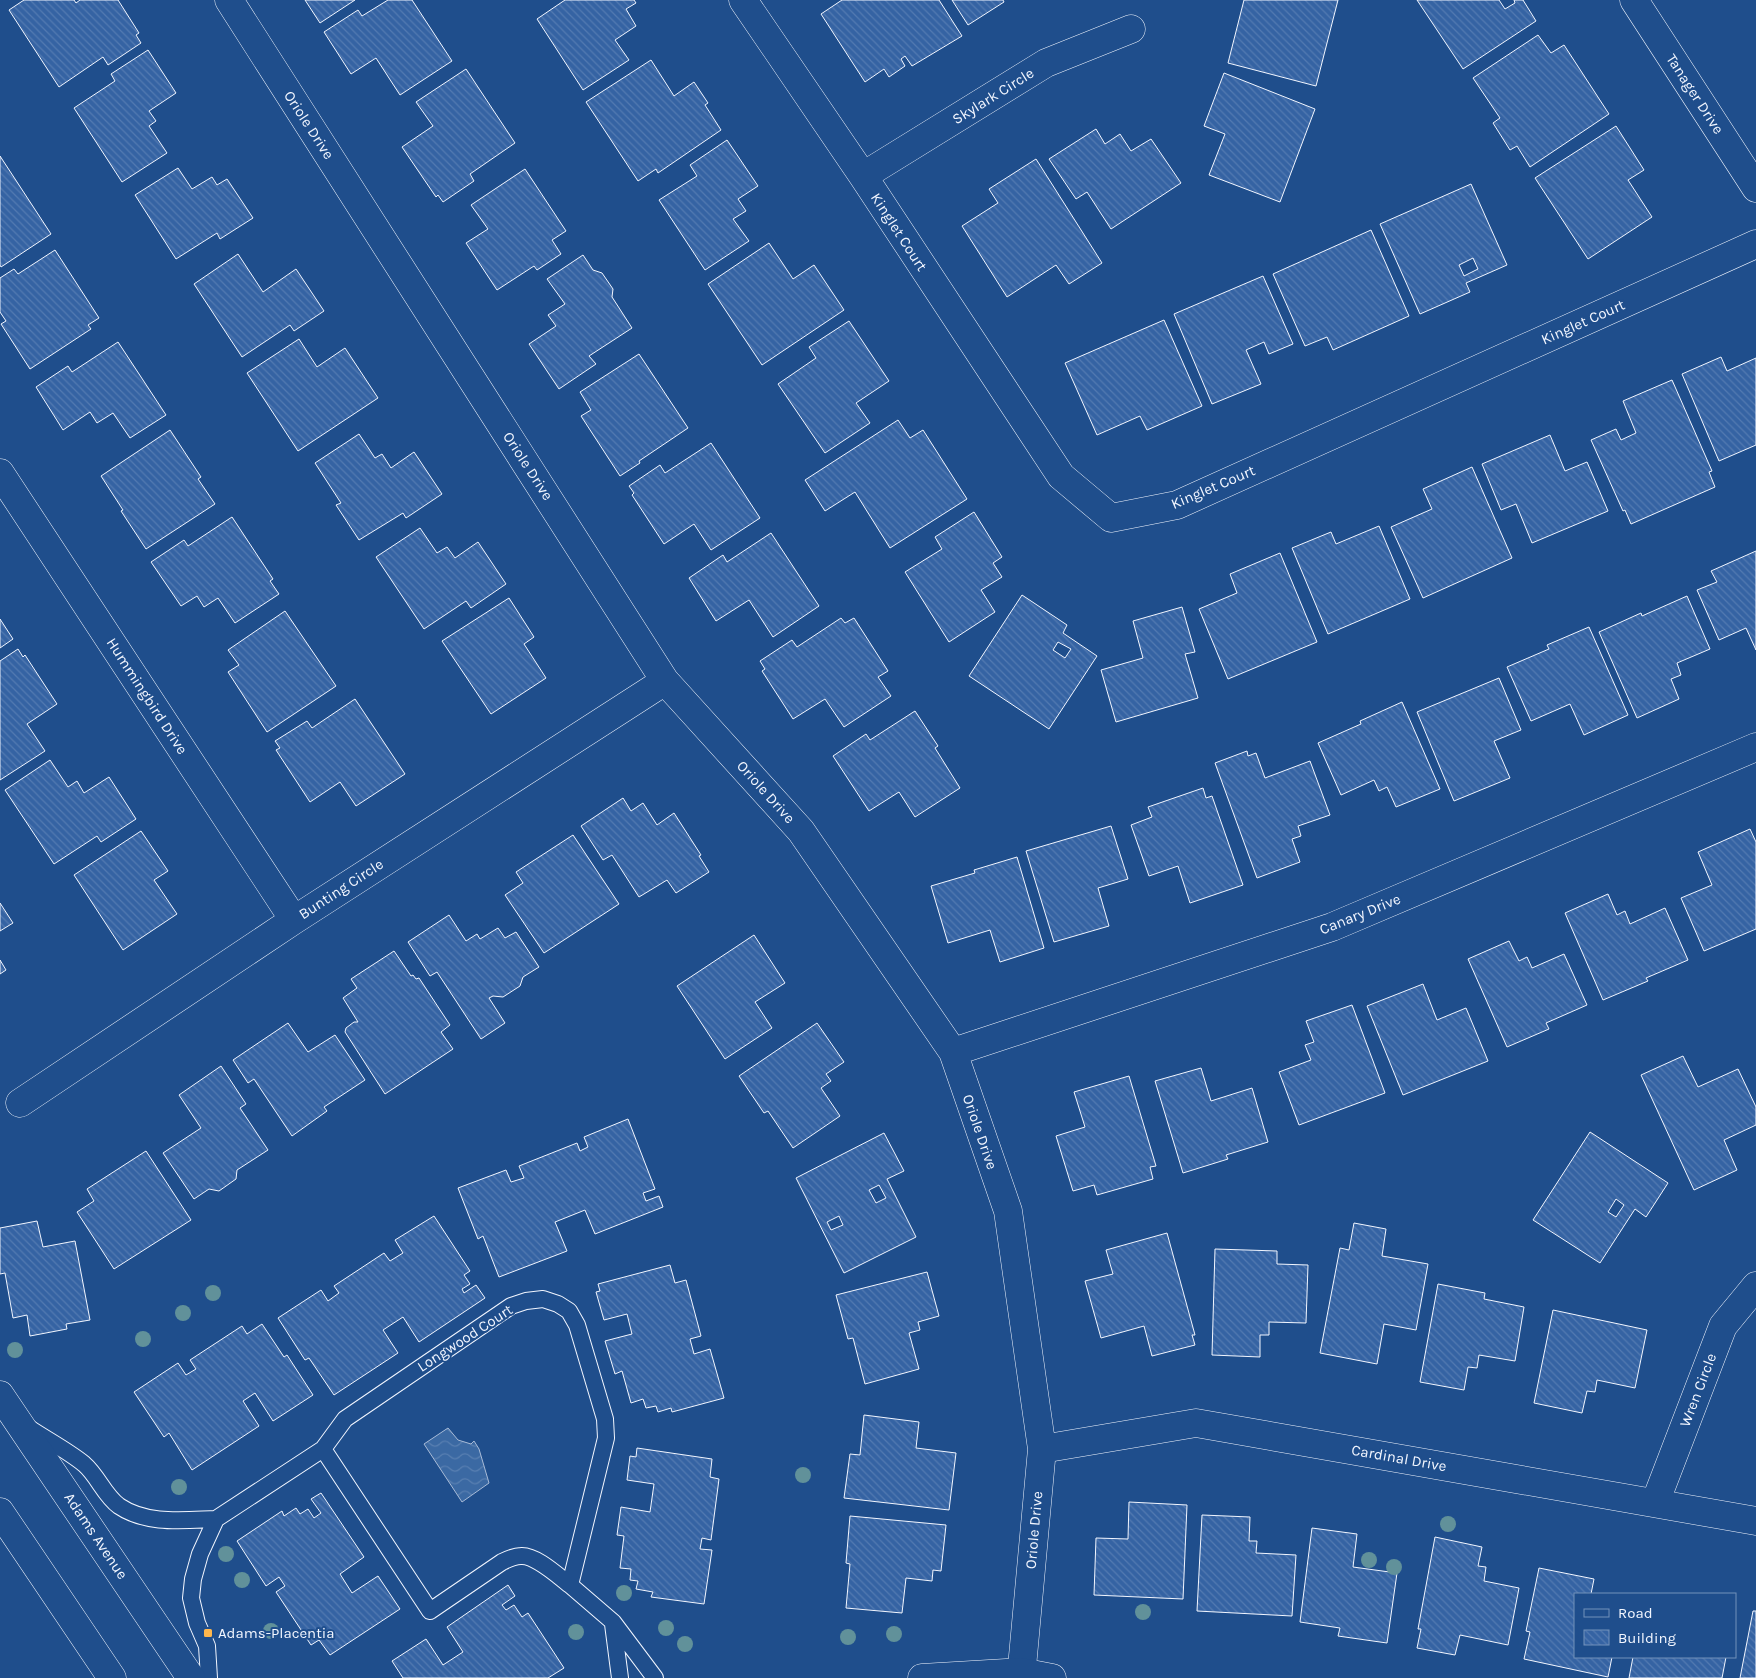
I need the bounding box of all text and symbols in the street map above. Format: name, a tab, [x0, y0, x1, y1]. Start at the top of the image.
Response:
street label: Tanager Drive	[1662, 51, 1728, 137]
street label: Skylark Circle	[949, 64, 1037, 128]
street label: Oriole Drive	[280, 87, 338, 163]
street label: Kinglet Court	[867, 189, 931, 275]
street label: Kinglet Court	[1538, 295, 1628, 348]
street label: Oriole Drive	[499, 428, 557, 504]
street label: Kinglet Court	[1168, 461, 1258, 513]
street label: Hummingbird Drive	[103, 634, 191, 758]
street label: Oriole Drive	[733, 757, 799, 827]
street label: Bunting Circle	[295, 855, 387, 923]
street label: Canary Drive	[1317, 890, 1403, 938]
street label: Oriole Drive	[959, 1092, 1001, 1172]
street label: Longwood Court	[414, 1300, 516, 1375]
street label: Wren Circle	[1676, 1351, 1720, 1429]
street label: Cardinal Drive	[1350, 1441, 1448, 1475]
street label: Adams Avenue	[60, 1489, 132, 1583]
street label: Oriole Drive	[1022, 1490, 1046, 1570]
legend	[1574, 1593, 1736, 1658]
text: Road	[1618, 1604, 1653, 1622]
place label: Adams-Placentia	[218, 1624, 335, 1642]
marker: Adams-Placentia	[202, 1627, 214, 1639]
text: Building	[1618, 1629, 1676, 1647]

